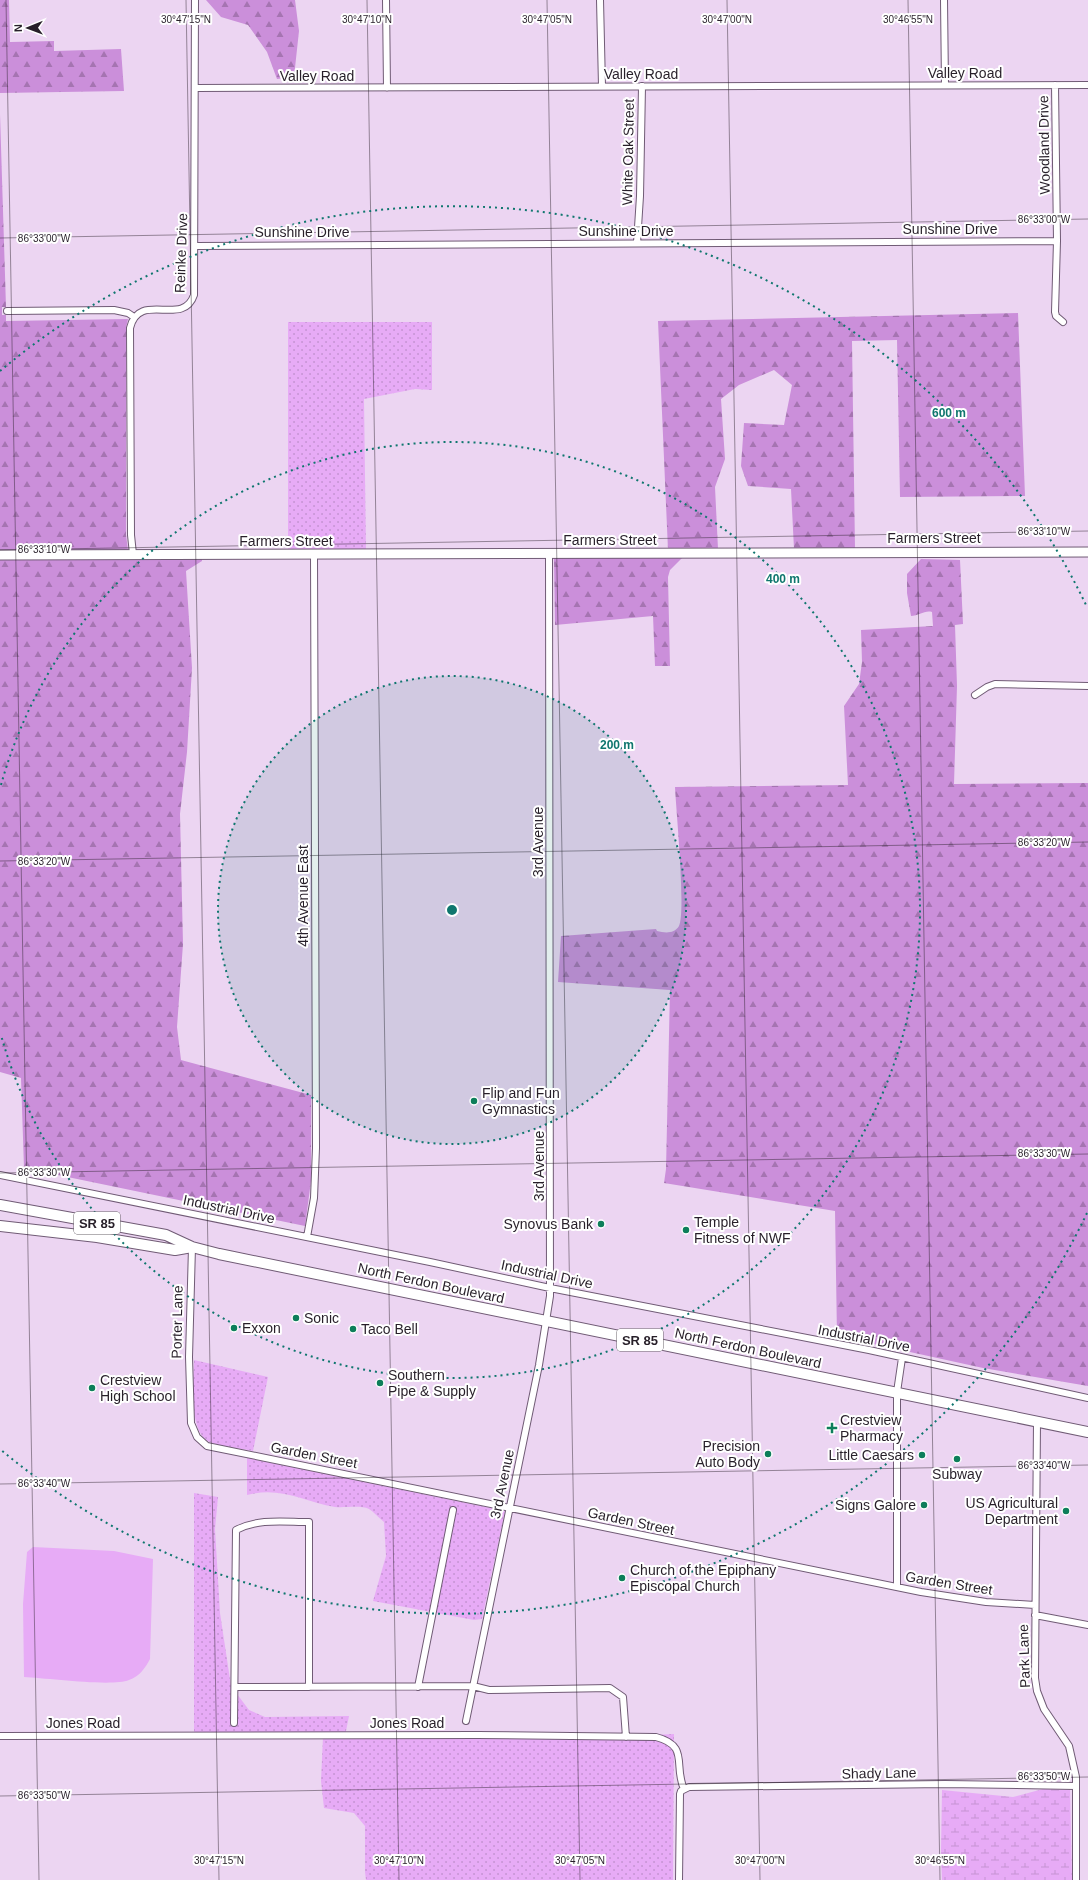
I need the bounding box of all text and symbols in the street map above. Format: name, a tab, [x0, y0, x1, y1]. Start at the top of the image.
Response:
north arrow	[8, 8, 48, 48]
text: 30°47'15"N	[161, 14, 211, 25]
text: 30°47'10"N	[342, 14, 392, 25]
text: 30°47'05"N	[522, 14, 572, 25]
text: 30°47'00"N	[702, 14, 752, 25]
text: 30°46'55"N	[883, 14, 933, 25]
text: N	[12, 24, 24, 32]
street label: Valley Road	[928, 65, 1002, 81]
street label: Valley Road	[604, 66, 678, 82]
street label: Valley Road	[280, 68, 354, 84]
street label: Woodland Drive	[1035, 95, 1053, 195]
street label: White Oak Street	[619, 98, 637, 205]
street label: Reinke Drive	[172, 212, 190, 293]
text: 86°33'00"W	[1018, 214, 1071, 225]
street label: Sunshine Drive	[903, 221, 998, 237]
street label: Sunshine Drive	[579, 223, 674, 239]
street label: Sunshine Drive	[255, 224, 350, 240]
text: 86°33'00"W	[18, 233, 71, 244]
text: 600 m	[932, 406, 966, 420]
text: 86°33'10"W	[1018, 526, 1071, 537]
street label: Farmers Street	[887, 530, 981, 546]
street label: Farmers Street	[563, 532, 657, 548]
street label: Farmers Street	[239, 533, 333, 549]
text: 86°33'10"W	[18, 544, 71, 555]
text: 400 m	[766, 572, 800, 586]
text: 200 m	[600, 738, 634, 752]
street label: 3rd Avenue	[530, 807, 546, 877]
text: 86°33'20"W	[1018, 837, 1071, 848]
street label: 4th Avenue East	[295, 845, 311, 947]
text: 86°33'20"W	[18, 856, 71, 867]
centre of rings	[445, 903, 459, 917]
place label: Flip and Fun Gymnastics	[482, 1085, 560, 1117]
marker: Flip and Fun Gymnastics	[469, 1096, 479, 1106]
street label: 3rd Avenue	[531, 1131, 547, 1201]
text: 86°33'30"W	[1018, 1148, 1071, 1159]
text: 86°33'30"W	[18, 1167, 71, 1178]
street label: Industrial Drive	[182, 1191, 277, 1227]
road number: SR 85	[74, 1212, 120, 1234]
place label: Temple Fitness of NWF	[694, 1214, 790, 1246]
place label: Synovus Bank	[504, 1216, 594, 1232]
marker: Synovus Bank	[596, 1219, 606, 1229]
marker: Temple Fitness of NWF	[681, 1225, 691, 1235]
street label: Industrial Drive	[500, 1256, 595, 1292]
street label: North Ferdon Boulevard	[356, 1260, 506, 1306]
street label: Porter Lane	[168, 1285, 186, 1359]
place label: Sonic	[304, 1310, 339, 1326]
marker: Sonic	[291, 1313, 301, 1323]
place label: Exxon	[242, 1320, 281, 1336]
place label: Taco Bell	[361, 1321, 418, 1337]
street label: Industrial Drive	[817, 1321, 912, 1355]
marker: Exxon	[229, 1323, 239, 1333]
marker: Taco Bell	[348, 1324, 358, 1334]
street label: North Ferdon Boulevard	[673, 1325, 823, 1371]
road number: SR 85	[617, 1329, 663, 1351]
place label: Southern Pipe & Supply	[388, 1367, 476, 1399]
place label: Crestview High School	[100, 1372, 176, 1404]
marker: Southern Pipe & Supply	[375, 1378, 385, 1388]
marker: Crestview High School	[87, 1383, 97, 1393]
place label: Crestview Pharmacy	[840, 1412, 903, 1444]
marker: Crestview Pharmacy	[827, 1423, 837, 1433]
place label: Precision Auto Body	[695, 1438, 760, 1470]
street label: Garden Street	[269, 1439, 359, 1471]
place label: Little Caesars	[828, 1447, 914, 1463]
street label: 3rd Avenue	[487, 1448, 517, 1520]
marker: Precision Auto Body	[763, 1449, 773, 1459]
marker: Little Caesars	[917, 1450, 927, 1460]
marker: Subway	[952, 1454, 962, 1464]
text: 86°33'40"W	[1018, 1460, 1071, 1471]
place label: Subway	[932, 1466, 982, 1482]
text: 86°33'40"W	[18, 1478, 71, 1489]
place label: US Agricultural Department	[965, 1495, 1058, 1527]
place label: Signs Galore	[835, 1497, 916, 1513]
marker: Signs Galore	[919, 1500, 929, 1510]
street label: Garden Street	[586, 1504, 676, 1538]
marker: US Agricultural Department	[1061, 1506, 1071, 1516]
place label: Church of the Epiphany Episcopal Church	[630, 1562, 776, 1594]
street label: Garden Street	[904, 1568, 994, 1598]
marker: Church of the Epiphany Episcopal Church	[617, 1573, 627, 1583]
street label: Park Lane	[1015, 1624, 1033, 1688]
street label: Jones Road	[46, 1715, 120, 1731]
street label: Jones Road	[370, 1715, 444, 1731]
street label: Shady Lane	[841, 1764, 917, 1782]
text: 86°33'50"W	[1018, 1771, 1071, 1782]
text: 86°33'50"W	[18, 1790, 71, 1801]
text: 30°47'15"N	[194, 1855, 244, 1866]
text: 30°47'10"N	[374, 1855, 424, 1866]
text: 30°47'05"N	[555, 1855, 605, 1866]
text: 30°47'00"N	[735, 1855, 785, 1866]
text: 30°46'55"N	[915, 1855, 965, 1866]

